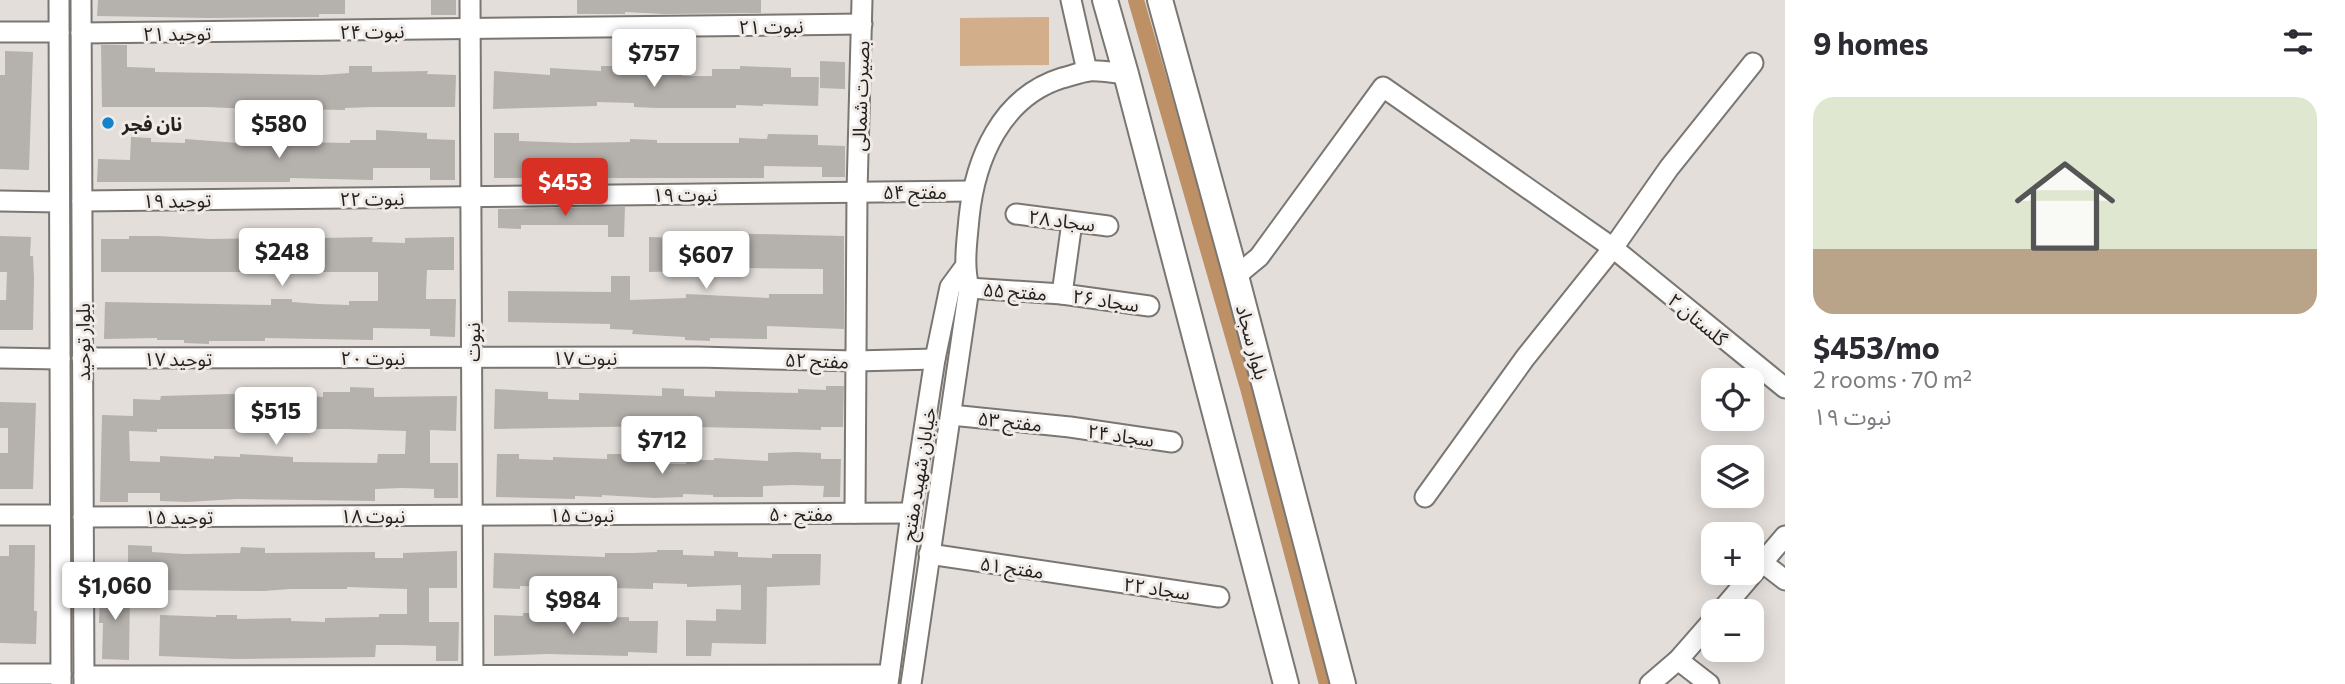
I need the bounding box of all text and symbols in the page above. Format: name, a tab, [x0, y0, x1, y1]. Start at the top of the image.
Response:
street label: نبوت ۲۱	[738, 14, 804, 39]
street label: نبوت ۲۴	[339, 19, 405, 44]
street label: توحید ۲۱	[143, 21, 211, 46]
icon: filters	[2279, 23, 2317, 61]
text: 9 homes	[1813, 24, 1928, 61]
pin: $757	[613, 29, 695, 89]
text: $757	[628, 38, 680, 66]
street label: بصیرت شمالی	[847, 40, 874, 152]
pin: $580	[238, 100, 320, 160]
text: $580	[251, 109, 307, 137]
place label: نان فجر	[121, 112, 182, 136]
marker: نان فجر	[100, 115, 116, 131]
icon: home	[2002, 143, 2128, 269]
pin: $453	[524, 158, 606, 218]
text: $453	[538, 167, 592, 195]
street label: مفتح ۵۴	[883, 180, 947, 207]
street label: نبوت ۱۹	[652, 182, 718, 207]
street label: نبوت ۲۲	[339, 186, 405, 211]
street label: توحید ۱۹	[143, 188, 211, 213]
street label: سجاد ۲۸	[1027, 205, 1097, 235]
pin: $248	[241, 229, 323, 288]
pin: $607	[665, 232, 747, 291]
text: $248	[255, 237, 309, 265]
text: $607	[678, 240, 734, 268]
street label: مفتح ۵۵	[982, 277, 1048, 309]
street label: سجاد ۲۶	[1071, 284, 1141, 316]
street label: گلستان ۲	[1664, 288, 1733, 351]
street label: بلوار سجاد	[1231, 302, 1274, 382]
street label: بلوار توحید	[71, 303, 95, 381]
street label: نبوت	[461, 322, 485, 362]
text: $453/mo	[1813, 328, 1940, 365]
street label: نبوت ۲۰	[341, 346, 405, 370]
street label: نبوت ۱۷	[553, 346, 617, 370]
street label: توحید ۱۷	[144, 347, 212, 371]
street label: مفتح ۵۲	[784, 347, 849, 377]
text: 2 rooms · 70 m²	[1813, 365, 1972, 393]
map controls	[1701, 368, 1764, 662]
button: locate	[1701, 368, 1764, 431]
pin: $515	[235, 388, 317, 447]
text: $515	[251, 396, 301, 424]
text: نبوت ۱۹	[1813, 402, 1892, 430]
street label: خیابان شهید مفتح	[896, 405, 944, 543]
street label: مفتح ۵۳	[976, 406, 1043, 440]
pin: $712	[621, 416, 703, 476]
street label: سجاد ۲۴	[1086, 419, 1156, 451]
text: $712	[637, 425, 687, 453]
button: layers	[1701, 445, 1764, 508]
street label: مفتح ۵۰	[769, 502, 833, 529]
street label: نبوت ۱۵	[550, 503, 614, 527]
street label: نبوت ۱۸	[341, 504, 405, 528]
street label: توحید ۱۵	[145, 505, 213, 529]
button: +	[1701, 522, 1764, 585]
street label: مفتح ۵۱	[978, 551, 1045, 587]
pin: $1,060	[58, 562, 172, 622]
text: $1,060	[78, 571, 152, 599]
street label: سجاد ۲۲	[1122, 572, 1192, 604]
pin: $984	[532, 576, 614, 636]
text: $984	[545, 585, 601, 613]
button: −	[1701, 599, 1764, 662]

